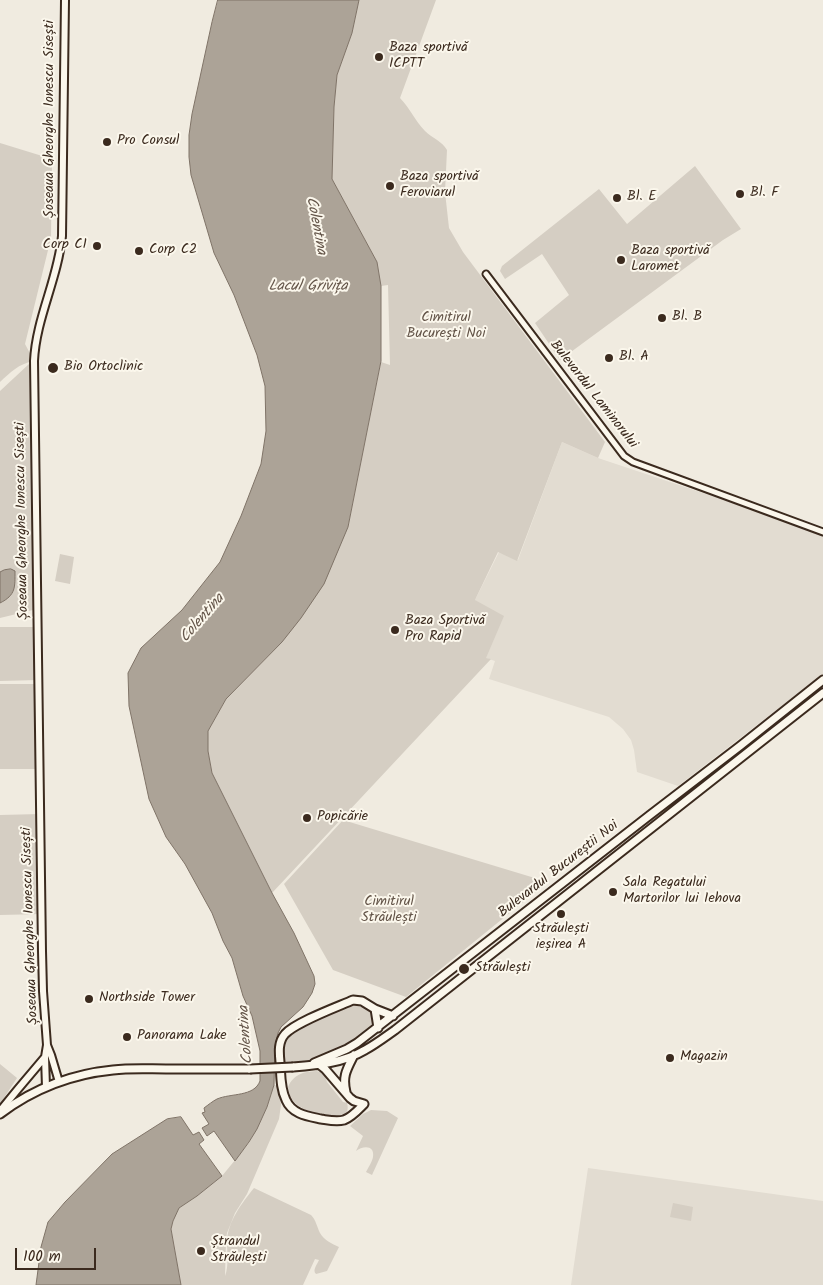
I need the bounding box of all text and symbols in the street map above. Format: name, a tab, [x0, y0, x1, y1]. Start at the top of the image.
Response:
street label: Șoseaua Gheorghe Ionescu Sisești	[43, 20, 59, 218]
place label: Baza sportivă ICPTT	[389, 41, 468, 74]
marker: Baza sportivă ICPTT	[373, 51, 385, 63]
place label: Pro Consul	[117, 134, 180, 150]
marker: Pro Consul	[101, 136, 113, 148]
place label: Baza sportivă Feroviarul	[400, 170, 479, 202]
marker: Baza sportivă Feroviarul	[384, 180, 396, 192]
place label: Bl. F	[750, 186, 779, 202]
marker: Bl. F	[734, 188, 746, 200]
place label: Bl. E	[627, 190, 656, 206]
marker: Bl. E	[611, 192, 623, 204]
water label: Colentina	[301, 196, 329, 256]
place label: Corp C1	[43, 238, 87, 254]
marker: Corp C1	[91, 240, 103, 252]
place label: Corp C2	[149, 243, 197, 259]
place label: Baza sportivă Laromet	[631, 244, 710, 276]
marker: Corp C2	[133, 245, 145, 257]
marker: Baza sportivă Laromet	[615, 254, 627, 266]
water label: Lacul Grivița	[269, 278, 347, 296]
place label: Bl. B	[672, 310, 702, 326]
park label: Cimitirul București Noi	[406, 311, 486, 344]
marker: Bl. B	[656, 312, 668, 324]
street label: Bulevardul Laminorului	[546, 338, 640, 452]
place label: Bl. A	[619, 350, 649, 366]
marker: Bl. A	[603, 352, 615, 364]
place label: Bio Ortoclinic	[64, 360, 143, 376]
marker: Bio Ortoclinic	[46, 361, 60, 375]
street label: Șoseaua Gheorghe Ionescu Sisești	[13, 422, 33, 620]
water label: Colentina	[177, 591, 229, 647]
place label: Baza Sportivă Pro Rapid	[405, 614, 485, 646]
marker: Baza Sportivă Pro Rapid	[389, 624, 401, 636]
place label: Popicărie	[317, 810, 368, 826]
marker: Popicărie	[301, 812, 313, 824]
street label: Bulevardul Bucureștii Noi	[496, 818, 622, 922]
street label: Șoseaua Gheorghe Ionescu Sisești	[19, 827, 43, 1025]
place label: Sala Regatului Martorilor lui Iehova	[623, 876, 741, 909]
marker: Sala Regatului Martorilor lui Iehova	[607, 886, 619, 898]
park label: Cimitirul Străulești	[361, 895, 417, 928]
marker: Străulești ieșirea A	[555, 908, 567, 920]
place label: Străulești ieșirea A	[533, 922, 589, 954]
place label: Străulești	[475, 961, 530, 977]
marker: Străulești	[457, 962, 471, 976]
place label: Northside Tower	[99, 991, 195, 1007]
marker: Northside Tower	[83, 993, 95, 1005]
water label: Colentina	[236, 1005, 258, 1065]
place label: Panorama Lake	[137, 1029, 227, 1045]
marker: Panorama Lake	[121, 1031, 133, 1043]
place label: Magazin	[680, 1050, 728, 1066]
marker: Magazin	[664, 1052, 676, 1064]
place label: Ștrandul Străulești	[211, 1235, 266, 1268]
scale bar	[18, 1238, 99, 1270]
text: 100 m	[23, 1245, 61, 1269]
marker: Ștrandul Străulești	[195, 1245, 207, 1257]

